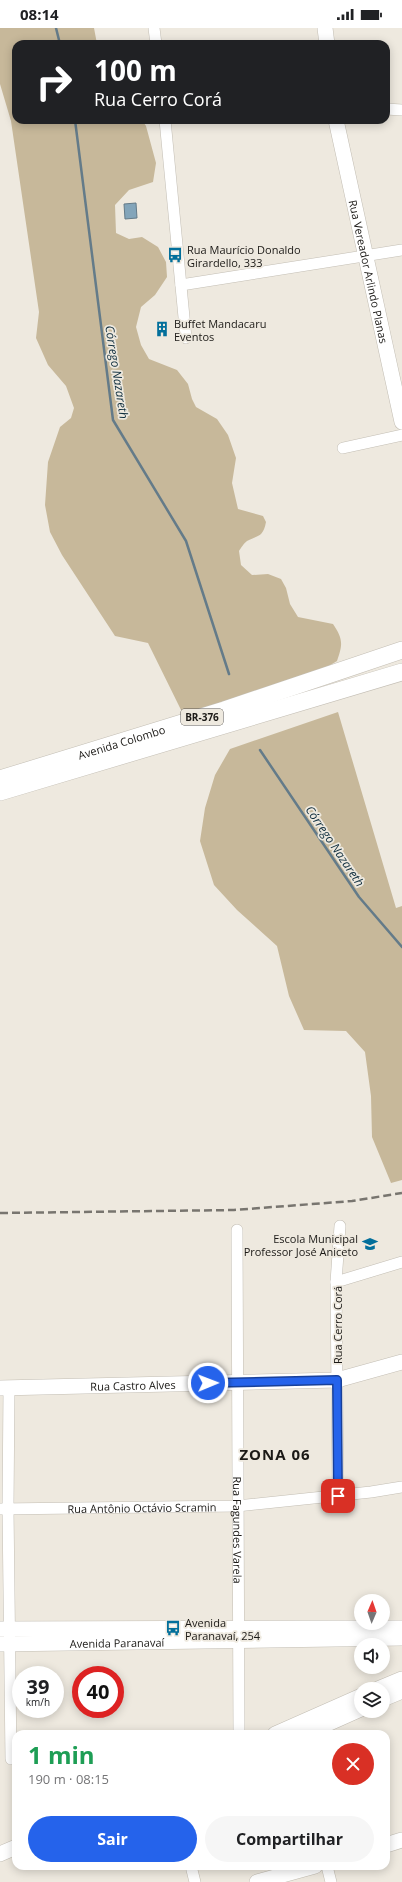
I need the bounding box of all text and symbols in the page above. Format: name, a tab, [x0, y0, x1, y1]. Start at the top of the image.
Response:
text: 08:14	[20, 4, 59, 24]
text: 100 m	[94, 51, 177, 89]
icon: right	[28, 56, 80, 108]
text: Rua Cerro Corá	[94, 87, 222, 111]
street label: Rua Vereador Arlindo Planas	[346, 198, 392, 345]
place label: Rua Maurício Donaldo Girardello, 333	[187, 242, 301, 270]
bus stop icon: Rua Maurício Donaldo Girardello, 333	[166, 246, 184, 264]
place label: Buffet Mandacaru Eventos	[174, 316, 266, 344]
building icon: Buffet Mandacaru Eventos	[153, 320, 171, 338]
water label: Córrego Nazareth	[101, 324, 133, 420]
road number: BR-376	[181, 709, 223, 725]
street label: Avenida Colombo	[76, 721, 167, 762]
water label: Córrego Nazareth	[302, 802, 368, 890]
place label: Escola Municipal Professor José Aniceto	[244, 1231, 358, 1259]
school or university icon: Escola Municipal Professor José Aniceto	[361, 1235, 379, 1253]
street label: Rua Cerro Corá	[330, 1286, 345, 1364]
position arrow	[187, 1362, 229, 1404]
street label: Rua Castro Alves	[90, 1376, 176, 1393]
district label: ZONA 06	[239, 1444, 311, 1464]
street label: Rua Fagundes Varela	[230, 1476, 246, 1584]
pin	[321, 1479, 355, 1513]
icon: arrive	[327, 1485, 349, 1507]
street label: Rua Antônio Octávio Scramin	[67, 1499, 217, 1516]
north arrow	[354, 1594, 390, 1630]
map controls	[354, 1594, 390, 1718]
place label: Avenida Paranavaí, 254	[185, 1615, 261, 1643]
bus stop icon: Avenida Paranavaí, 254	[164, 1619, 182, 1637]
street label: Avenida Paranavaí	[70, 1634, 165, 1650]
button: sound	[354, 1638, 390, 1674]
speed limit sign: 40	[72, 1666, 124, 1718]
text: 39	[27, 1673, 49, 1700]
button: layers	[354, 1682, 390, 1718]
text: km/h	[26, 1695, 50, 1709]
text: 1 min	[28, 1738, 95, 1771]
button: close	[332, 1743, 374, 1785]
text: 190 m · 08:15	[28, 1770, 109, 1788]
button: Sair	[28, 1816, 197, 1862]
button: Compartilhar	[205, 1816, 374, 1862]

